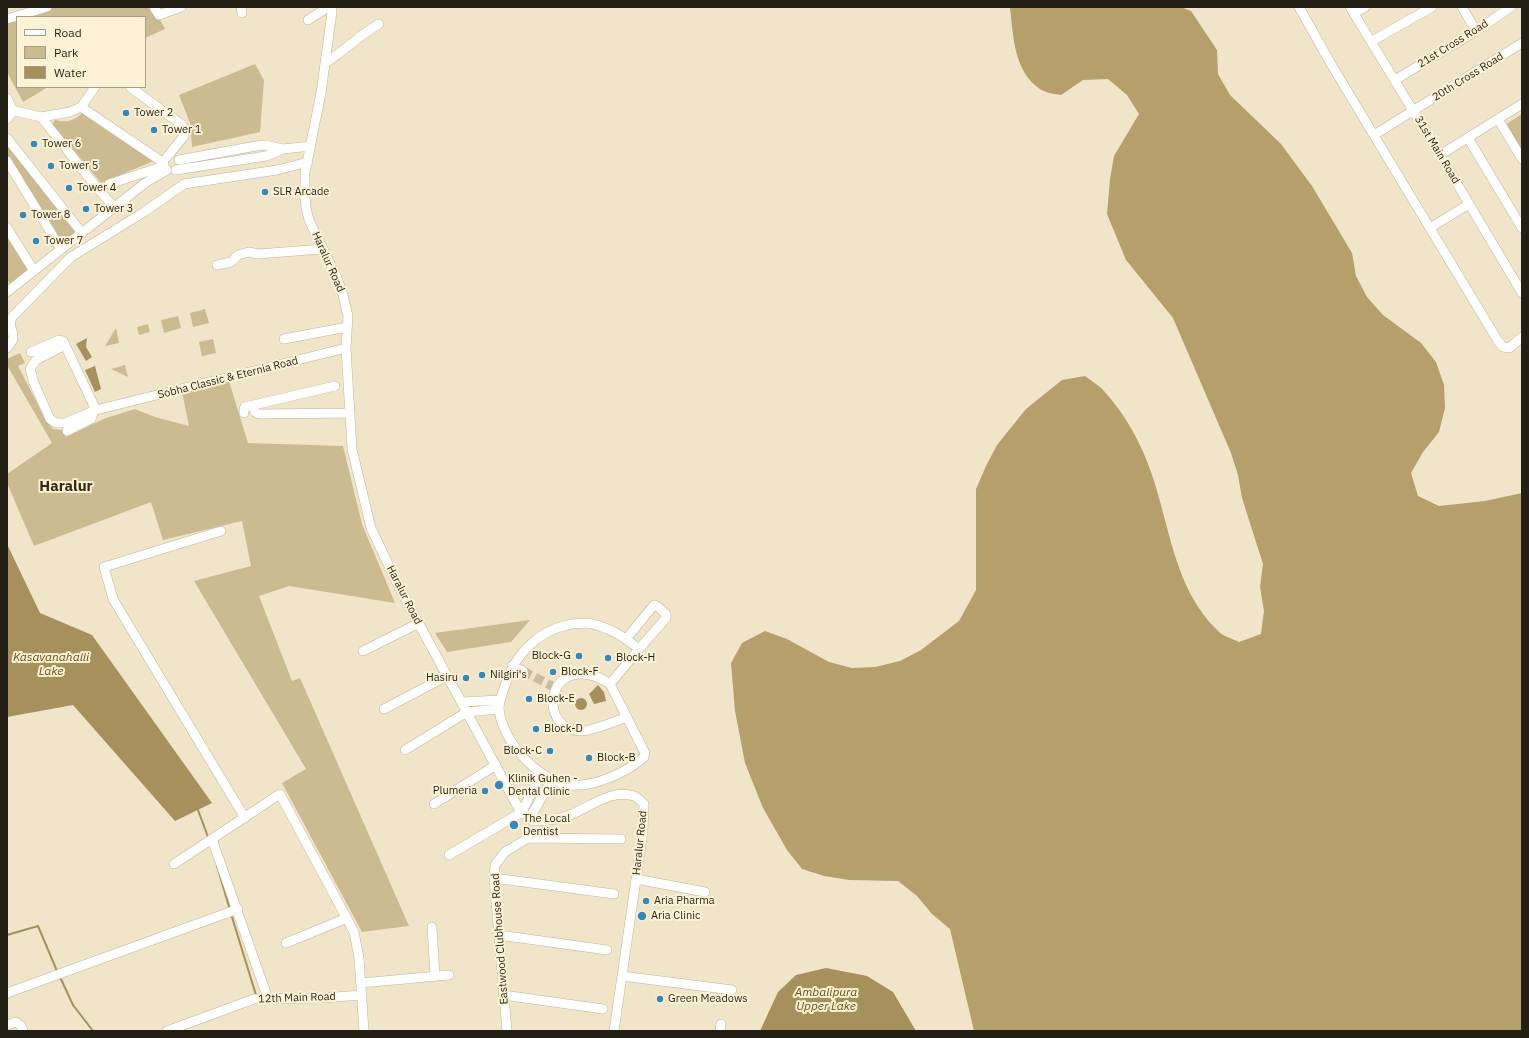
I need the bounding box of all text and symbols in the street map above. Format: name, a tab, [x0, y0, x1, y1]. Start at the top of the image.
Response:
legend	[16, 16, 146, 88]
street label: 21st Cross Road	[1415, 17, 1491, 71]
text: Road	[54, 25, 82, 40]
text: Park	[54, 45, 78, 60]
street label: 20th Cross Road	[1430, 50, 1506, 104]
text: Water	[54, 65, 86, 80]
place label: Tower 2	[134, 106, 173, 120]
marker: Tower 2	[121, 108, 131, 118]
street label: 31st Main Road	[1412, 114, 1462, 186]
place label: Tower 1	[162, 123, 201, 137]
marker: Tower 1	[149, 125, 159, 135]
place label: Tower 6	[42, 137, 81, 151]
marker: Tower 6	[29, 139, 39, 149]
place label: Tower 5	[59, 159, 98, 173]
marker: Tower 5	[46, 161, 56, 171]
place label: Tower 4	[77, 181, 116, 195]
marker: Tower 4	[64, 183, 74, 193]
place label: SLR Arcade	[273, 185, 329, 199]
marker: SLR Arcade	[260, 187, 270, 197]
place label: Tower 3	[94, 202, 133, 216]
marker: Tower 3	[81, 204, 91, 214]
place label: Tower 8	[31, 208, 70, 222]
marker: Tower 8	[18, 210, 28, 220]
street label: Haralur Road	[309, 230, 347, 294]
place label: Tower 7	[44, 234, 83, 248]
marker: Tower 7	[31, 236, 41, 246]
street label: Sobha Classic & Eternia Road	[156, 354, 300, 402]
district label: Haralur	[39, 478, 93, 496]
street label: Haralur Road	[383, 563, 425, 627]
place label: Block-G	[532, 649, 571, 663]
water label: Kasavanahalli Lake	[13, 651, 89, 679]
marker: Block-G	[574, 651, 584, 661]
place label: Block-H	[616, 651, 655, 665]
marker: Block-H	[603, 653, 613, 663]
place label: Block-F	[561, 665, 599, 679]
marker: Block-F	[548, 667, 558, 677]
place label: Nilgiri's	[490, 668, 527, 682]
marker: Nilgiri's	[477, 670, 487, 680]
place label: Hasiru	[426, 671, 458, 685]
marker: Hasiru	[461, 673, 471, 683]
place label: Block-E	[537, 692, 575, 706]
marker: Block-E	[524, 694, 534, 704]
place label: Block-D	[544, 722, 583, 736]
marker: Block-D	[531, 724, 541, 734]
place label: Block-C	[503, 744, 542, 758]
marker: Block-C	[545, 746, 555, 756]
place label: Block-B	[597, 751, 636, 765]
marker: Block-B	[584, 753, 594, 763]
place label: Klinik Guhen - Dental Clinic	[508, 772, 578, 798]
marker: Klinik Guhen - Dental Clinic	[493, 779, 505, 791]
place label: Plumeria	[433, 784, 477, 798]
marker: Plumeria	[480, 786, 490, 796]
street label: Haralur Road	[630, 810, 650, 876]
place label: The Local Dentist	[523, 812, 570, 838]
marker: The Local Dentist	[508, 819, 520, 831]
street label: Eastwood Clubhouse Road	[489, 873, 511, 1005]
place label: Aria Pharma	[654, 894, 715, 908]
marker: Aria Pharma	[641, 896, 651, 906]
place label: Aria Clinic	[651, 909, 700, 923]
marker: Aria Clinic	[636, 910, 648, 922]
water label: Ambalipura Upper Lake	[795, 986, 857, 1014]
street label: 12th Main Road	[258, 990, 336, 1006]
place label: Green Meadows	[668, 992, 748, 1006]
marker: Green Meadows	[655, 994, 665, 1004]

